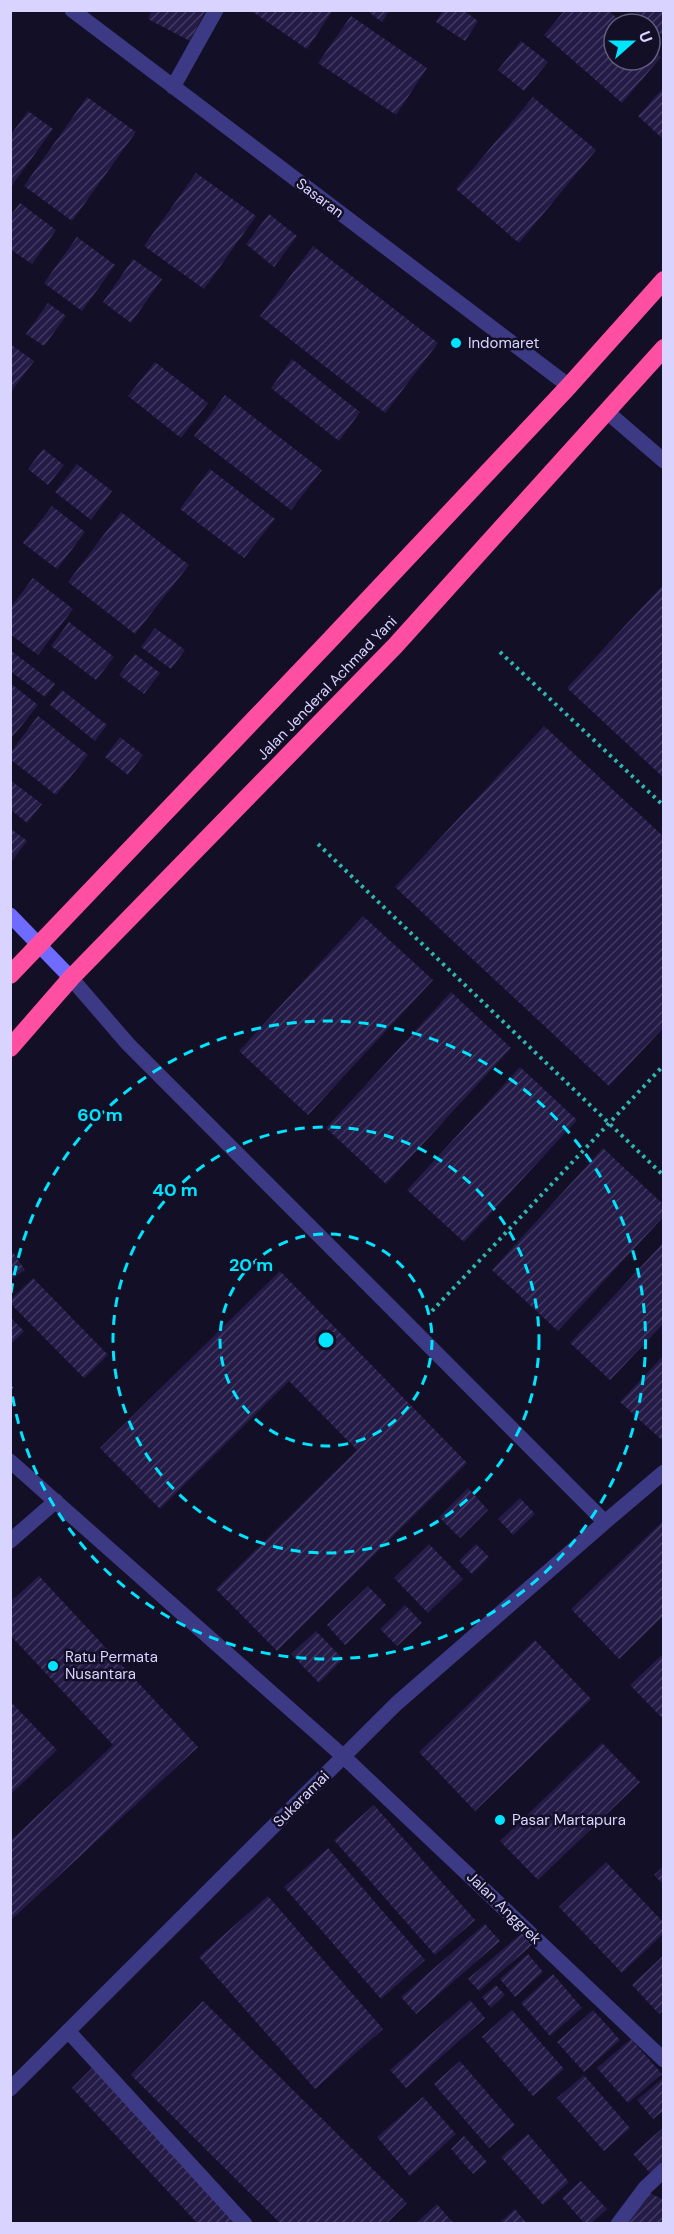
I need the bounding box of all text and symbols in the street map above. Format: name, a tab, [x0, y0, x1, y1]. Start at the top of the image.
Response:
north arrow	[602, 12, 662, 72]
text: U	[634, 28, 657, 46]
street label: Sasaran	[292, 174, 348, 222]
place label: Indomaret	[468, 333, 539, 353]
marker: Indomaret	[449, 336, 463, 350]
street label: Jalan Jenderal Achmad Yani	[253, 612, 401, 764]
text: 60 m	[77, 1103, 123, 1127]
text: 40 m	[152, 1178, 198, 1202]
text: 20 m	[229, 1253, 273, 1277]
centre of rings	[316, 1330, 336, 1350]
place label: Ratu Permata Nusantara	[65, 1647, 158, 1684]
marker: Ratu Permata Nusantara	[46, 1659, 60, 1673]
street label: Sukaramai	[269, 1767, 333, 1831]
place label: Pasar Martapura	[512, 1810, 626, 1830]
marker: Pasar Martapura	[493, 1813, 507, 1827]
street label: Jalan Anggrek	[462, 1867, 546, 1949]

